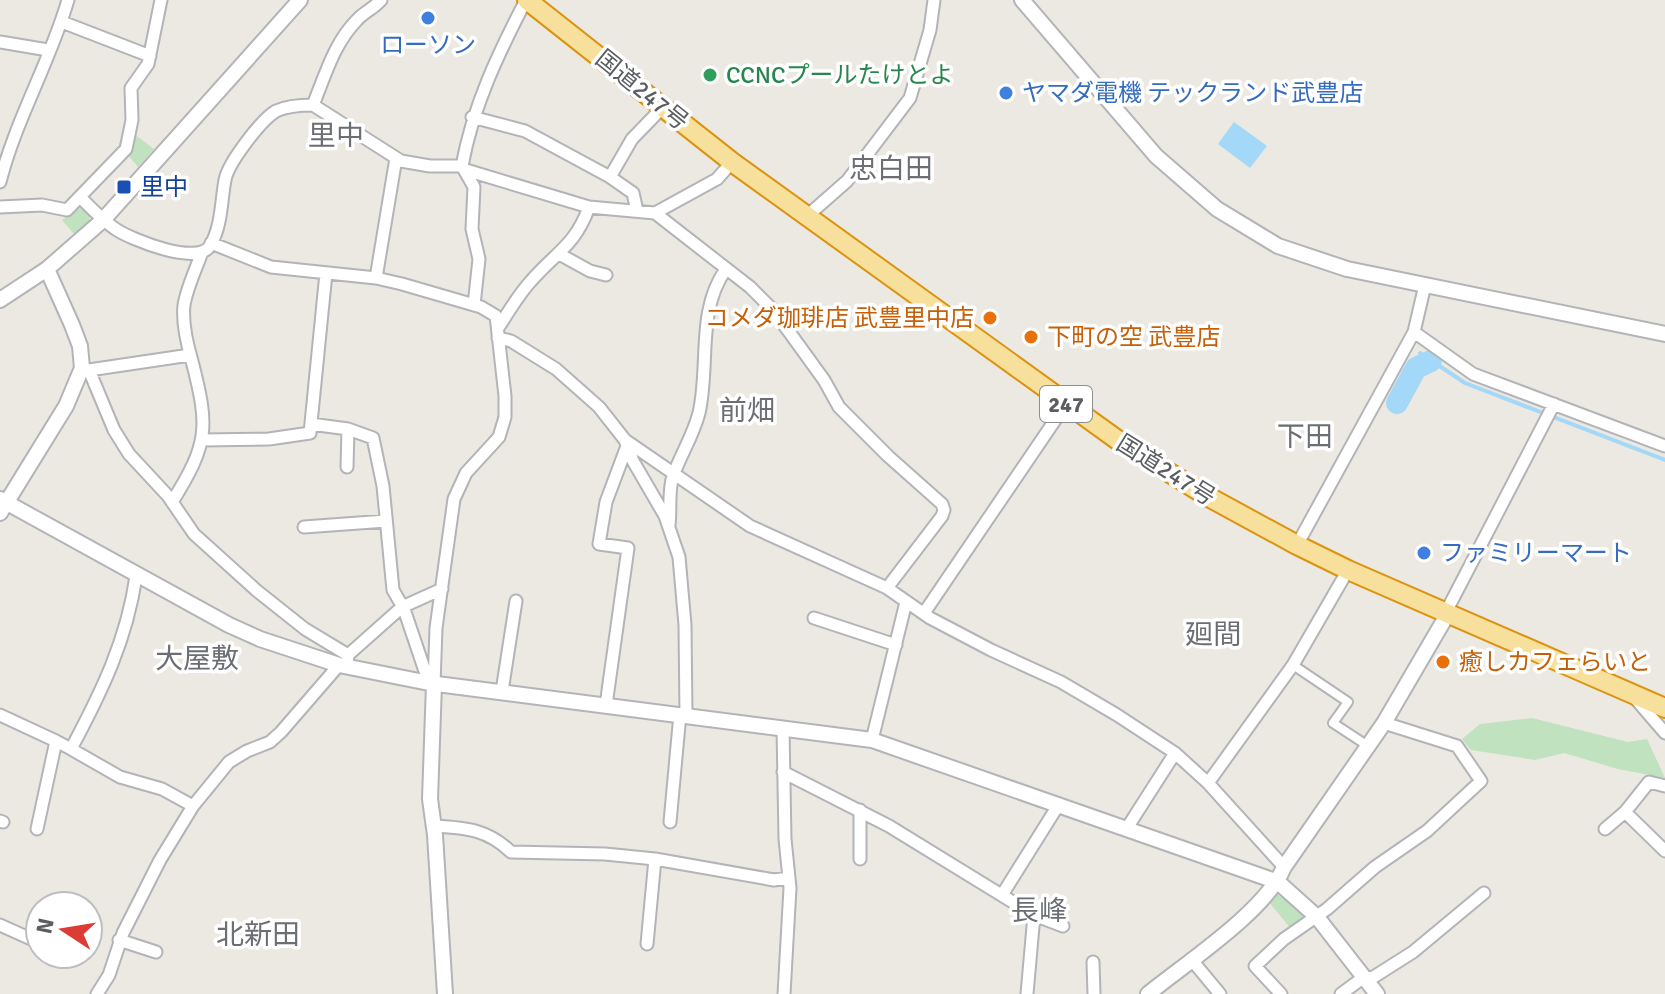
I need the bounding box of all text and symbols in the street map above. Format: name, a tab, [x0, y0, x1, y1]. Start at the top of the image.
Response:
marker: ローソン	[419, 9, 437, 27]
place label: ローソン	[380, 30, 476, 60]
street label: 国道247号	[589, 43, 695, 137]
place label: CCNCプールたけとよ	[726, 60, 954, 90]
marker: CCNCプールたけとよ	[701, 66, 719, 84]
place label: ヤマダ電機 テックランド武豊店	[1022, 78, 1363, 108]
marker: ヤマダ電機 テックランド武豊店	[997, 84, 1015, 102]
district label: 里中	[308, 119, 364, 153]
district label: 忠白田	[849, 152, 933, 186]
place label: 里中	[140, 172, 188, 202]
marker: 里中	[115, 178, 133, 196]
place label: コメダ珈琲店 武豊里中店	[705, 303, 974, 333]
marker: コメダ珈琲店 武豊里中店	[981, 309, 999, 327]
place label: 下町の空 武豊店	[1047, 322, 1220, 352]
marker: 下町の空 武豊店	[1022, 328, 1040, 346]
road number: 247	[1040, 386, 1092, 422]
district label: 前畑	[719, 394, 775, 428]
district label: 下田	[1277, 420, 1333, 454]
street label: 国道247号	[1111, 428, 1221, 512]
place label: ファミリーマート	[1440, 538, 1632, 568]
marker: ファミリーマート	[1415, 544, 1433, 562]
district label: 廻間	[1185, 618, 1241, 652]
district label: 大屋敷	[155, 642, 239, 676]
place label: 癒しカフェらいと	[1459, 647, 1651, 677]
marker: 癒しカフェらいと	[1434, 653, 1452, 671]
north arrow	[24, 890, 104, 970]
district label: 長峰	[1011, 894, 1067, 928]
text: N	[30, 916, 60, 936]
district label: 北新田	[216, 918, 300, 952]

